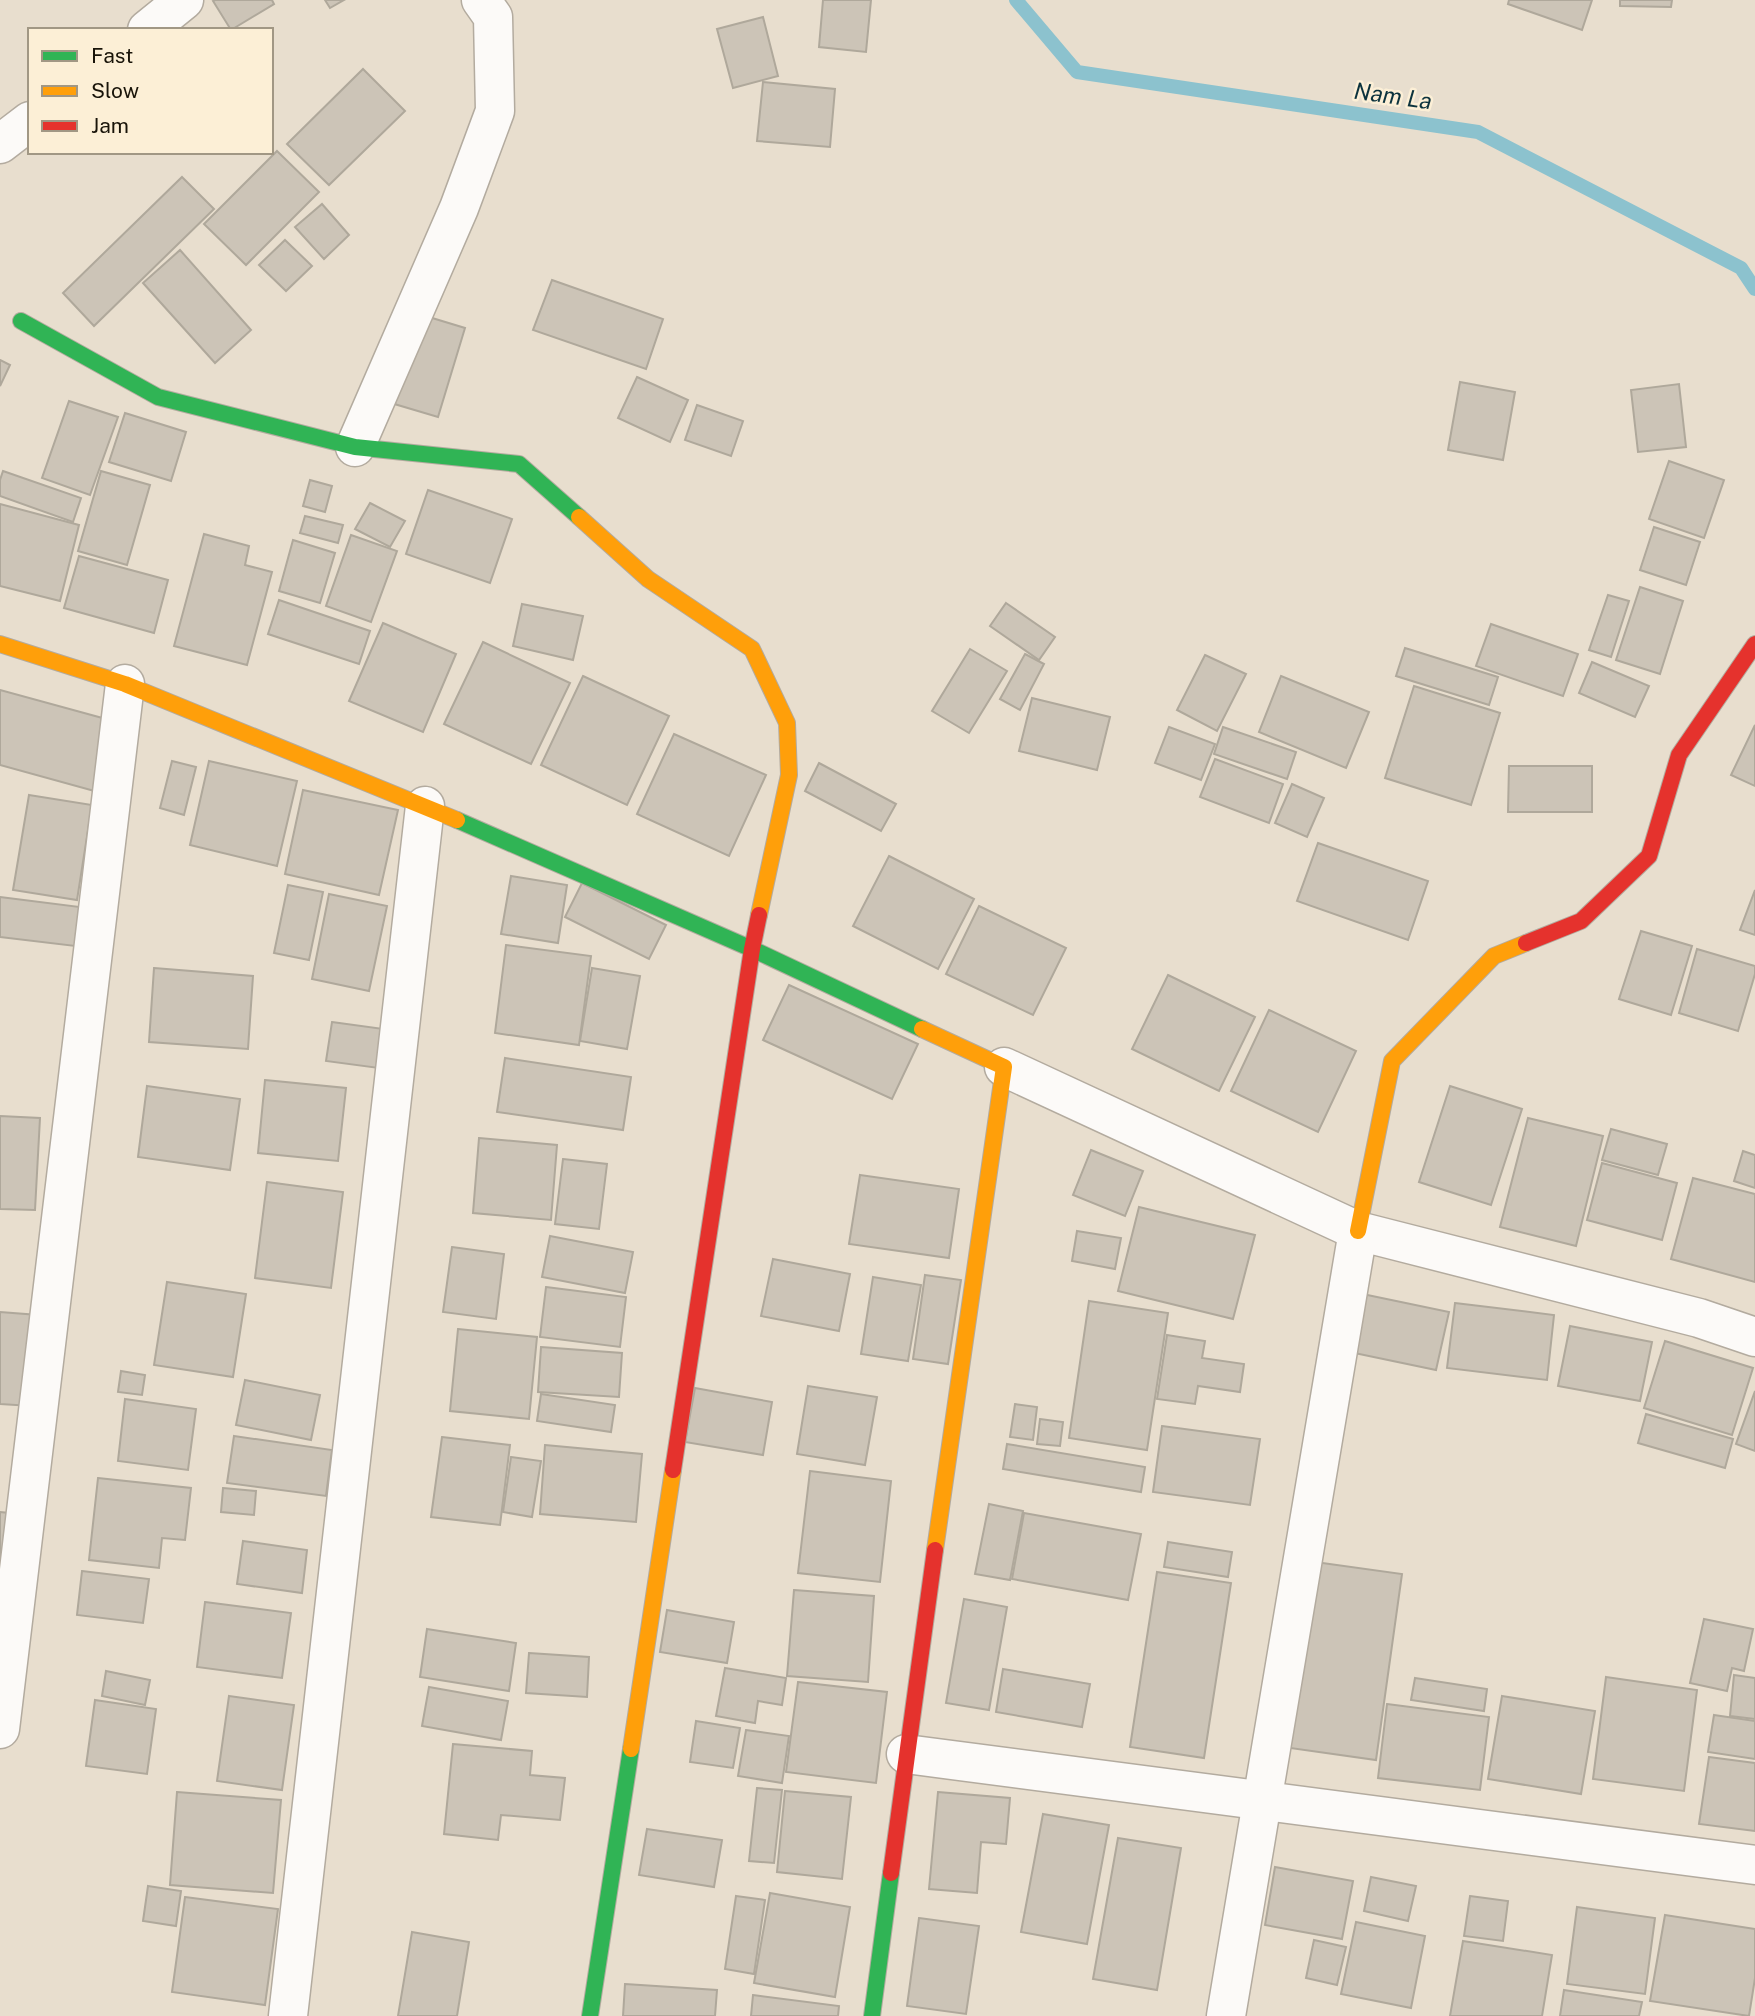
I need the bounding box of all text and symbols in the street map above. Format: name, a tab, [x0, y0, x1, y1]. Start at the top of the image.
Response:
legend	[28, 28, 273, 154]
text: Fast	[91, 43, 133, 68]
water label: Nam La	[1352, 77, 1434, 114]
text: Slow	[91, 78, 139, 103]
text: Jam	[91, 113, 129, 138]

